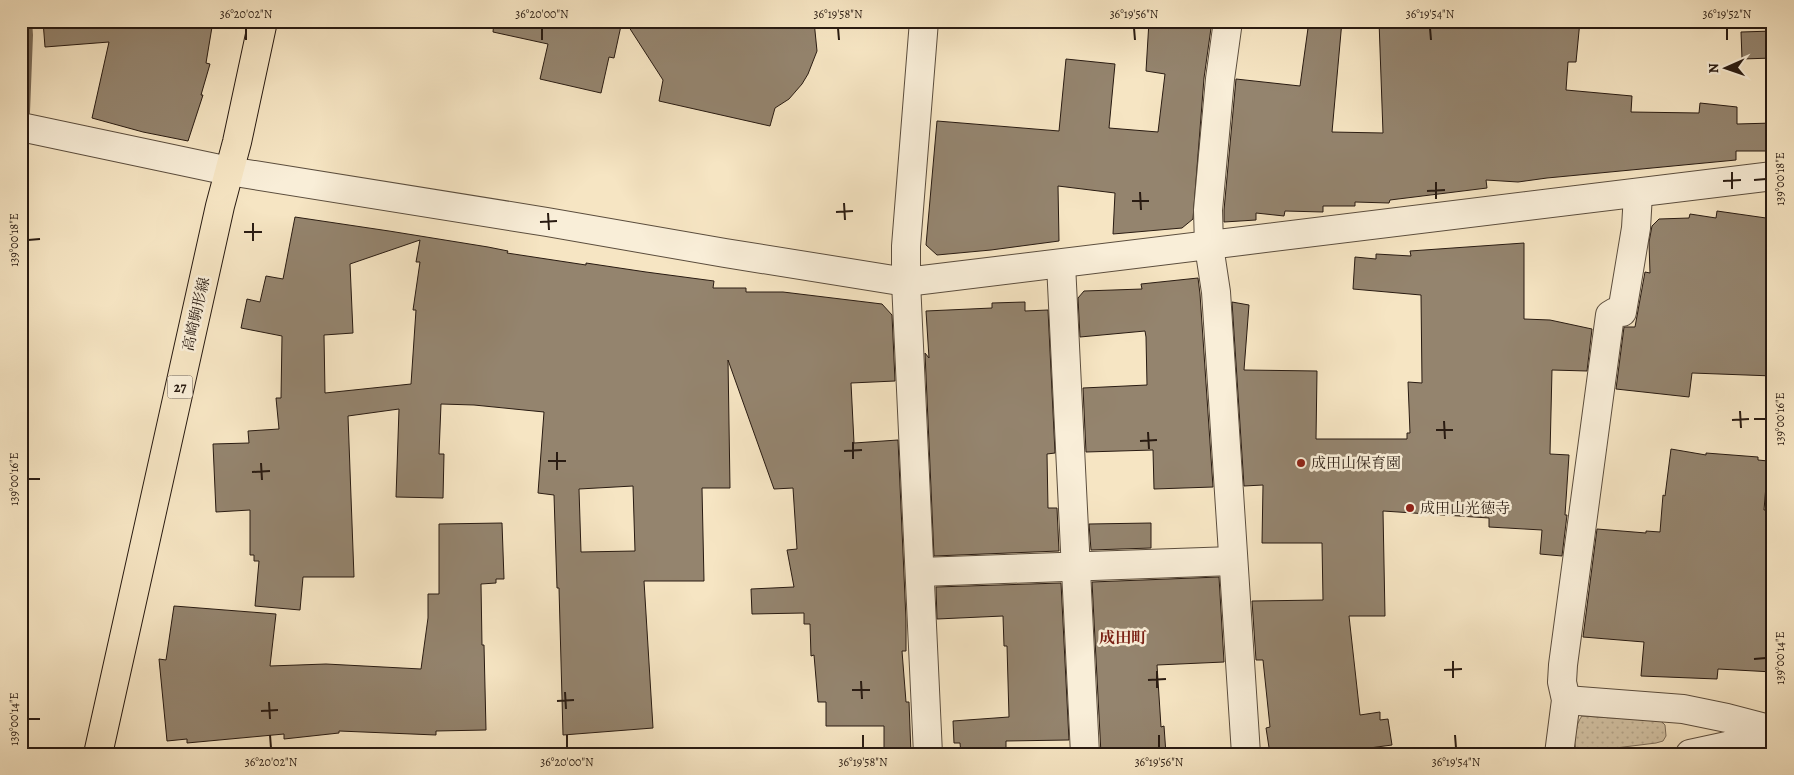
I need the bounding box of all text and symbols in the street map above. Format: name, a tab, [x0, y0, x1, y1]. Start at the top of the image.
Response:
text: 36°20'02"N	[220, 6, 273, 22]
text: 36°20'00"N	[515, 6, 569, 22]
text: 36°19'58"N	[813, 6, 863, 22]
text: 36°19'56"N	[1110, 6, 1159, 22]
text: 36°19'54"N	[1406, 6, 1455, 22]
text: 36°19'52"N	[1703, 6, 1752, 22]
north arrow	[1702, 42, 1752, 92]
text: N	[1704, 63, 1723, 74]
text: 139°00'18"E	[1772, 152, 1788, 206]
text: 139°00'18"E	[6, 213, 22, 267]
street label: 高崎駒形線	[178, 275, 214, 353]
road number: 27	[168, 376, 192, 398]
text: 139°00'16"E	[1772, 392, 1788, 446]
text: 139°00'16"E	[6, 452, 22, 506]
place label: 成田山保育園	[1311, 453, 1401, 473]
marker: 成田山保育園	[1295, 457, 1307, 469]
place label: 成田山光徳寺	[1420, 498, 1510, 518]
marker: 成田山光徳寺	[1404, 502, 1416, 514]
district label: 成田町	[1099, 627, 1147, 649]
text: 139°00'14"E	[1772, 631, 1788, 685]
text: 139°00'14"E	[6, 692, 22, 746]
text: 36°20'02"N	[245, 754, 298, 770]
text: 36°20'00"N	[540, 754, 594, 770]
text: 36°19'58"N	[838, 754, 888, 770]
text: 36°19'56"N	[1135, 754, 1184, 770]
text: 36°19'54"N	[1432, 754, 1481, 770]

